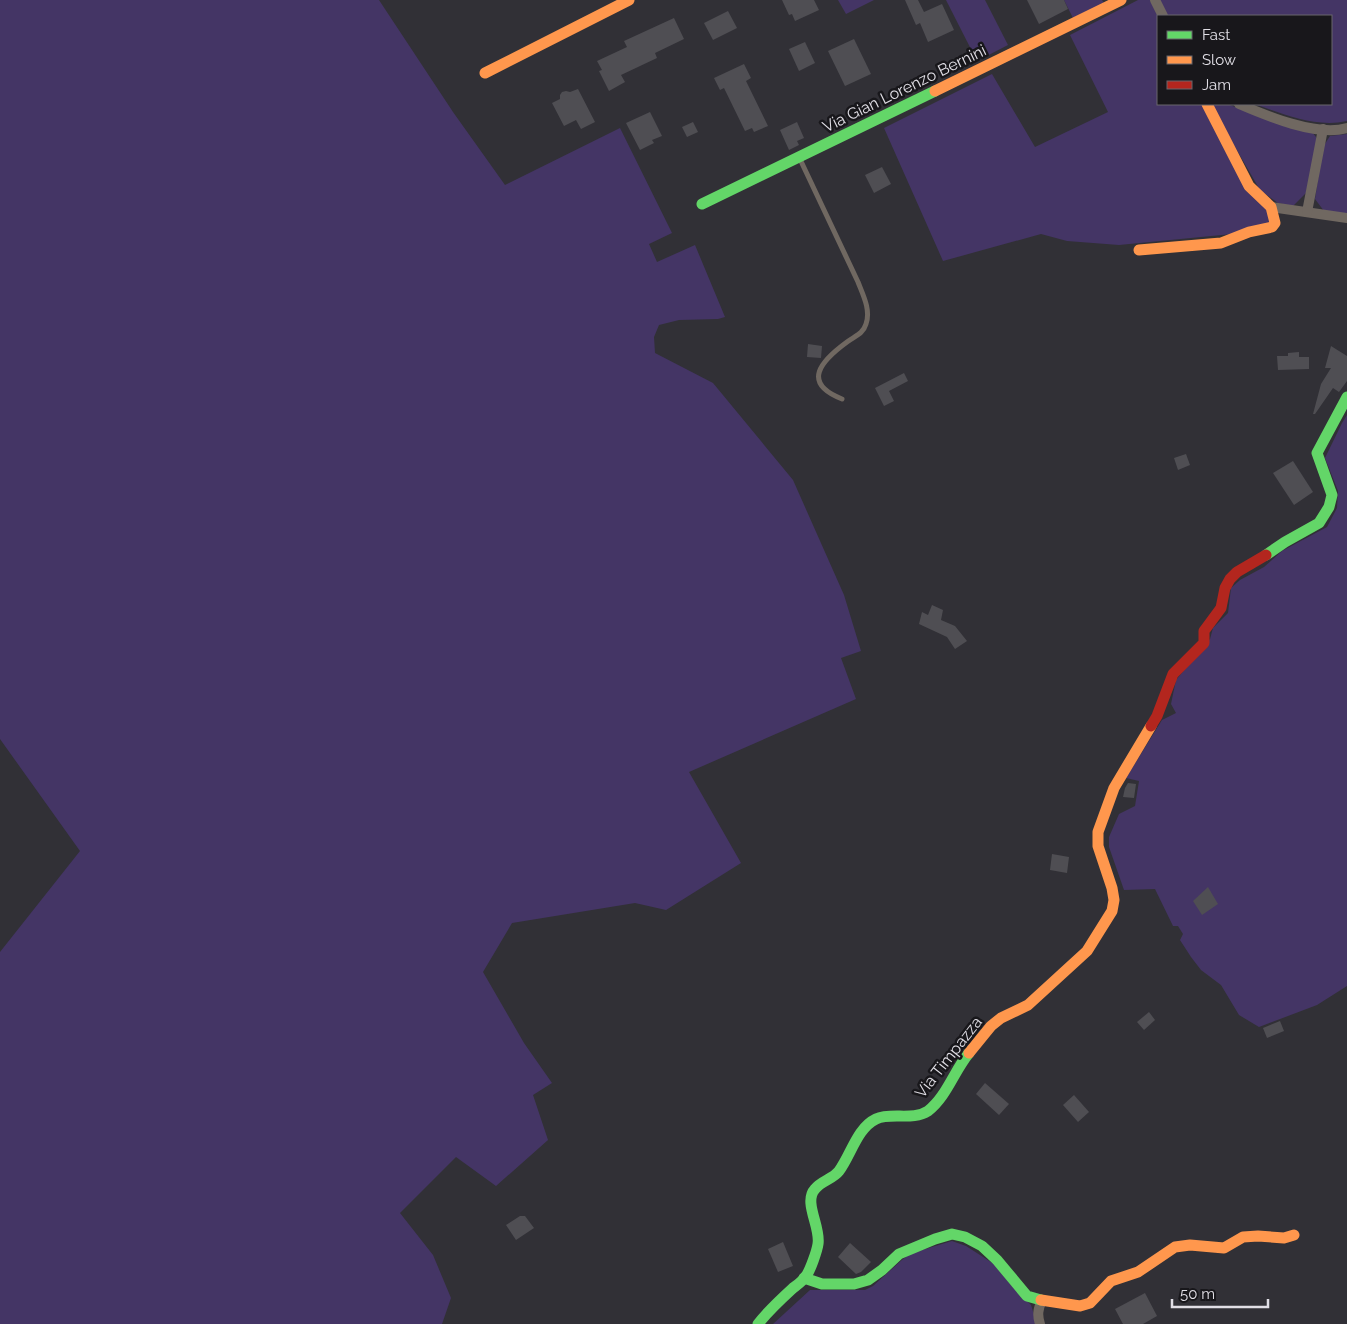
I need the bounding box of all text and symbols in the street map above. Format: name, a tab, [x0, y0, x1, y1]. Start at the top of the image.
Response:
legend	[1157, 15, 1332, 105]
text: Fast	[1202, 26, 1230, 44]
street label: Via Gian Lorenzo Bernini	[819, 41, 989, 136]
text: Slow	[1202, 51, 1236, 69]
text: Jam	[1202, 76, 1231, 94]
street label: Via Timpazza	[911, 1013, 986, 1102]
scale bar	[1172, 1276, 1268, 1308]
text: 50 m	[1180, 1285, 1215, 1303]

